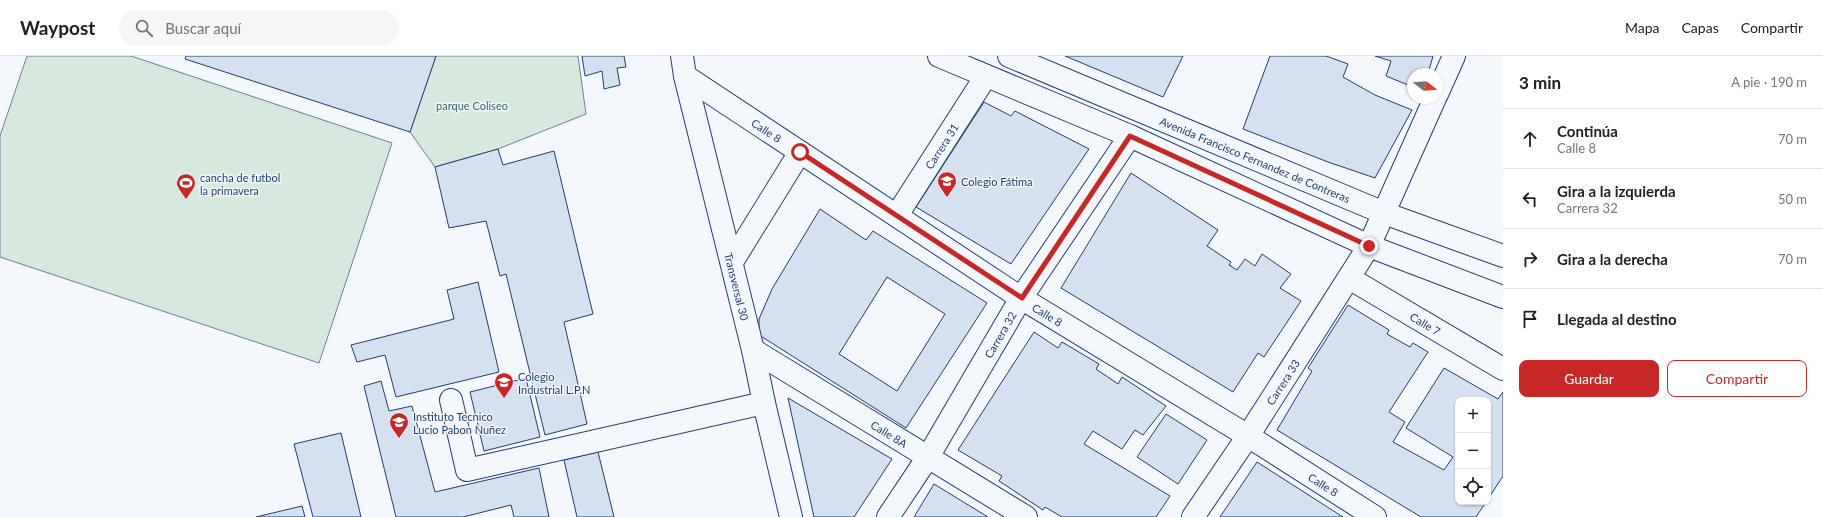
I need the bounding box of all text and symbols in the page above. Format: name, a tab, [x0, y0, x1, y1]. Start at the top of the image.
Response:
search box	[119, 10, 399, 46]
text: Waypost	[20, 16, 95, 39]
icon: search	[133, 17, 155, 39]
text: Buscar aquí	[165, 19, 241, 37]
text: Mapa	[1625, 19, 1660, 36]
text: Capas	[1682, 19, 1719, 36]
text: Compartir	[1741, 19, 1803, 36]
north arrow	[1407, 68, 1443, 104]
text: 3 min	[1519, 72, 1561, 93]
text: A pie · 190 m	[1731, 74, 1807, 90]
park label: parque Coliseo	[436, 99, 508, 112]
street label: Avenida Francisco Fernandez de Contreras	[1158, 114, 1353, 205]
street label: Calle 8	[749, 115, 784, 145]
street label: Carrera 31	[922, 121, 961, 171]
text: Continúa	[1557, 122, 1618, 140]
icon: ahead	[1519, 128, 1541, 150]
text: 70 m	[1778, 131, 1807, 147]
text: Calle 8	[1557, 140, 1596, 156]
route start	[791, 143, 809, 161]
school or university icon: Colegio Fátima	[936, 170, 958, 198]
place label: cancha de futbol la primavera	[200, 171, 280, 197]
sports icon: cancha de futbol la primavera	[175, 172, 197, 200]
place label: Colegio Fátima	[961, 175, 1032, 188]
text: Gira a la izquierda	[1557, 182, 1676, 200]
icon: left	[1519, 188, 1541, 210]
text: 50 m	[1778, 191, 1807, 207]
text: Carrera 32	[1557, 200, 1618, 216]
route end	[1360, 237, 1378, 255]
icon: right	[1519, 248, 1541, 270]
text: Gira a la derecha	[1557, 250, 1668, 268]
street label: Transversal 30	[723, 251, 752, 322]
text: 70 m	[1778, 251, 1807, 267]
street label: Calle 8	[1030, 300, 1065, 328]
icon: arrive	[1519, 308, 1541, 330]
street label: Carrera 32	[981, 309, 1018, 360]
street label: Calle 7	[1408, 309, 1443, 337]
text: Llegada al destino	[1557, 310, 1677, 328]
street label: Carrera 33	[1263, 357, 1302, 407]
button: Guardar	[1519, 360, 1659, 397]
button: Compartir	[1667, 360, 1807, 397]
place label: Colegio Industrial L.P.N	[518, 370, 590, 396]
school or university icon: Colegio Industrial L.P.N	[493, 371, 515, 399]
map controls	[1455, 397, 1491, 505]
button: +	[1455, 397, 1491, 433]
place label: Instituto Tecnico Lucio Pabon Nuñez	[413, 410, 506, 436]
school or university icon: Instituto Tecnico Lucio Pabon Nuñez	[388, 411, 410, 439]
street label: Calle 8A	[869, 417, 911, 450]
button: −	[1455, 433, 1491, 469]
button: locate	[1455, 469, 1491, 505]
street label: Calle 8	[1306, 470, 1341, 499]

